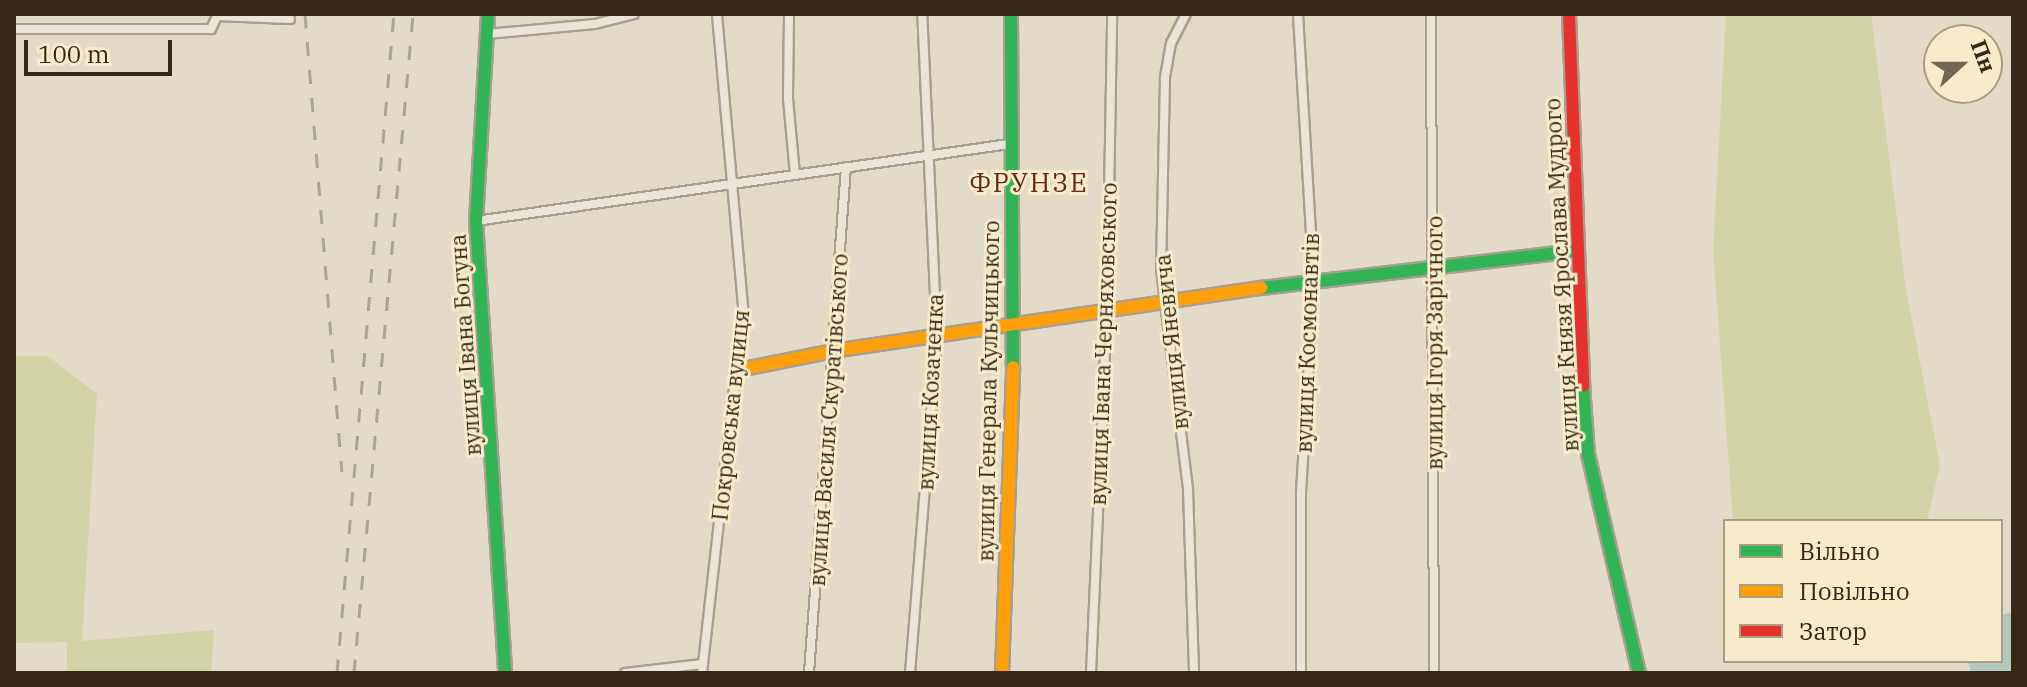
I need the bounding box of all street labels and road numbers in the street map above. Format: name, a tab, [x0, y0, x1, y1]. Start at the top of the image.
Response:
street label: вулиця Князя Ярослава Мудрого	[1539, 97, 1583, 453]
street label: вулиця Івана Черняховського	[1084, 182, 1122, 506]
street label: вулиця Ігоря Зарічного	[1421, 216, 1447, 470]
street label: вулиця Генерала Кульчицького	[972, 220, 1004, 562]
street label: вулиця Космонавтів	[1290, 232, 1324, 454]
street label: вулиця Івана Богуна	[444, 233, 486, 457]
street label: вулиця Василя Скуратівського	[803, 253, 853, 587]
street label: вулиця Яневича	[1149, 253, 1193, 431]
street label: вулиця Козаченка	[912, 293, 948, 491]
street label: Покровська вулиця	[706, 308, 754, 522]

